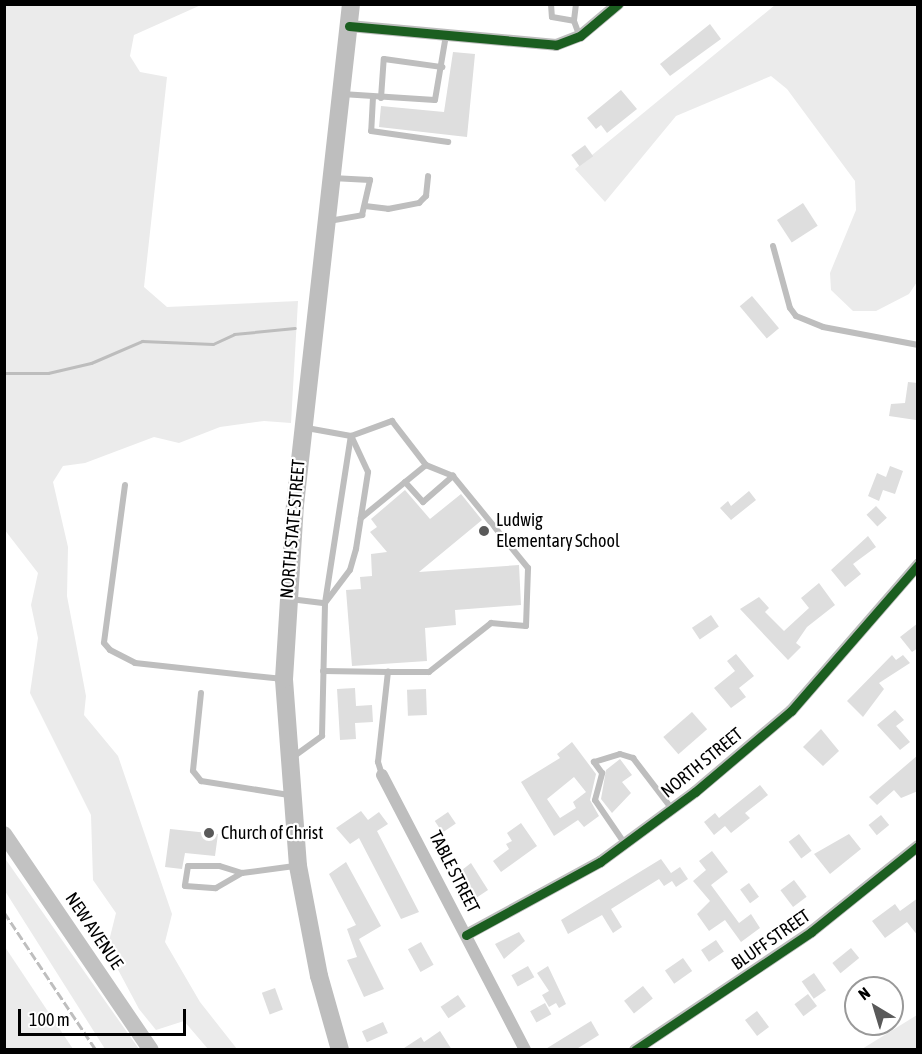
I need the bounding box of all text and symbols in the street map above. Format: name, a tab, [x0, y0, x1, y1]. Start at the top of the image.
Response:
street label: NORTH STATE STREET	[276, 459, 310, 599]
place label: Ludwig Elementary School	[496, 510, 620, 552]
marker: Ludwig Elementary School	[477, 524, 491, 538]
street label: NORTH STREET	[657, 724, 747, 802]
place label: Church of Christ	[221, 822, 323, 844]
marker: Church of Christ	[202, 826, 216, 840]
street label: TABLE STREET	[424, 827, 484, 917]
street label: NEW AVENUE	[61, 889, 127, 973]
street label: BLUFF STREET	[728, 905, 814, 975]
north arrow	[844, 976, 904, 1036]
text: N	[855, 983, 873, 1003]
scale bar	[21, 997, 189, 1035]
text: 100 m	[29, 1009, 70, 1030]

